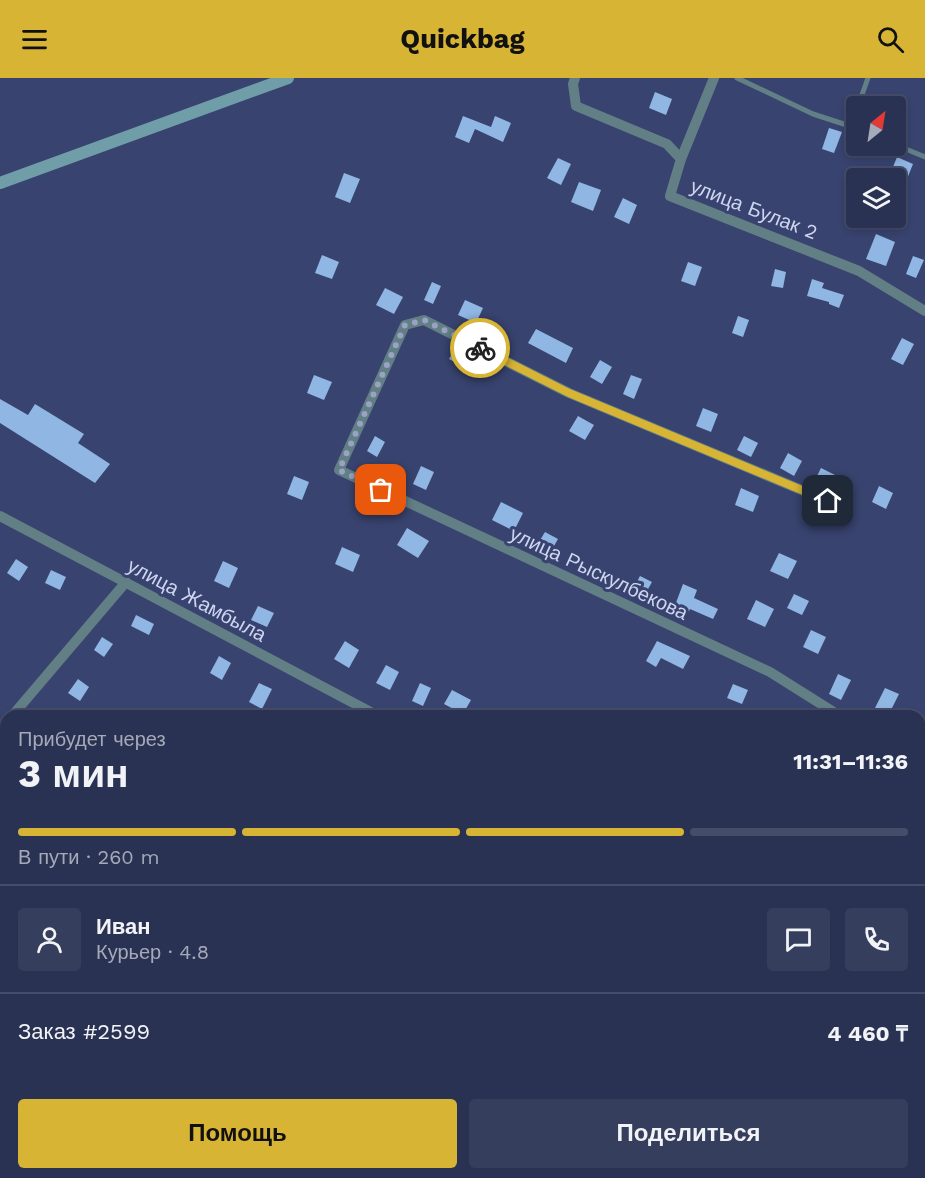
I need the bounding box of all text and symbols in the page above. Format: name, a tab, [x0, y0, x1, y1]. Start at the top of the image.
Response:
icon: menu	[18, 23, 51, 56]
text: Quickbag	[400, 23, 525, 55]
icon: search	[874, 23, 907, 56]
north arrow	[846, 96, 906, 156]
map controls	[846, 96, 906, 228]
button: layers	[846, 168, 906, 228]
street label: улица Булак 2	[687, 174, 821, 244]
courier	[450, 318, 510, 378]
icon: bike	[464, 332, 497, 365]
pin	[355, 464, 406, 515]
icon: bag	[364, 473, 397, 506]
pin	[802, 475, 853, 526]
icon: home	[811, 484, 844, 517]
street label: улица Рыскулбекова	[506, 521, 693, 625]
street label: улица Жамбыла	[123, 553, 271, 647]
text: Прибудет через	[18, 727, 166, 751]
text: 11:31–11:36	[793, 749, 908, 774]
text: 3 мин	[18, 751, 129, 796]
text: В пути · 260 m	[18, 845, 160, 869]
button: person	[18, 908, 81, 971]
button: chat	[767, 908, 830, 971]
button: phone	[845, 908, 908, 971]
text: Иван	[96, 914, 151, 939]
text: Курьер · 4.8	[96, 940, 209, 964]
text: Заказ #2599	[18, 1019, 150, 1044]
text: 4 460 ₸	[827, 1021, 908, 1046]
button: Помощь	[18, 1099, 457, 1168]
button: Поделиться	[469, 1099, 908, 1168]

